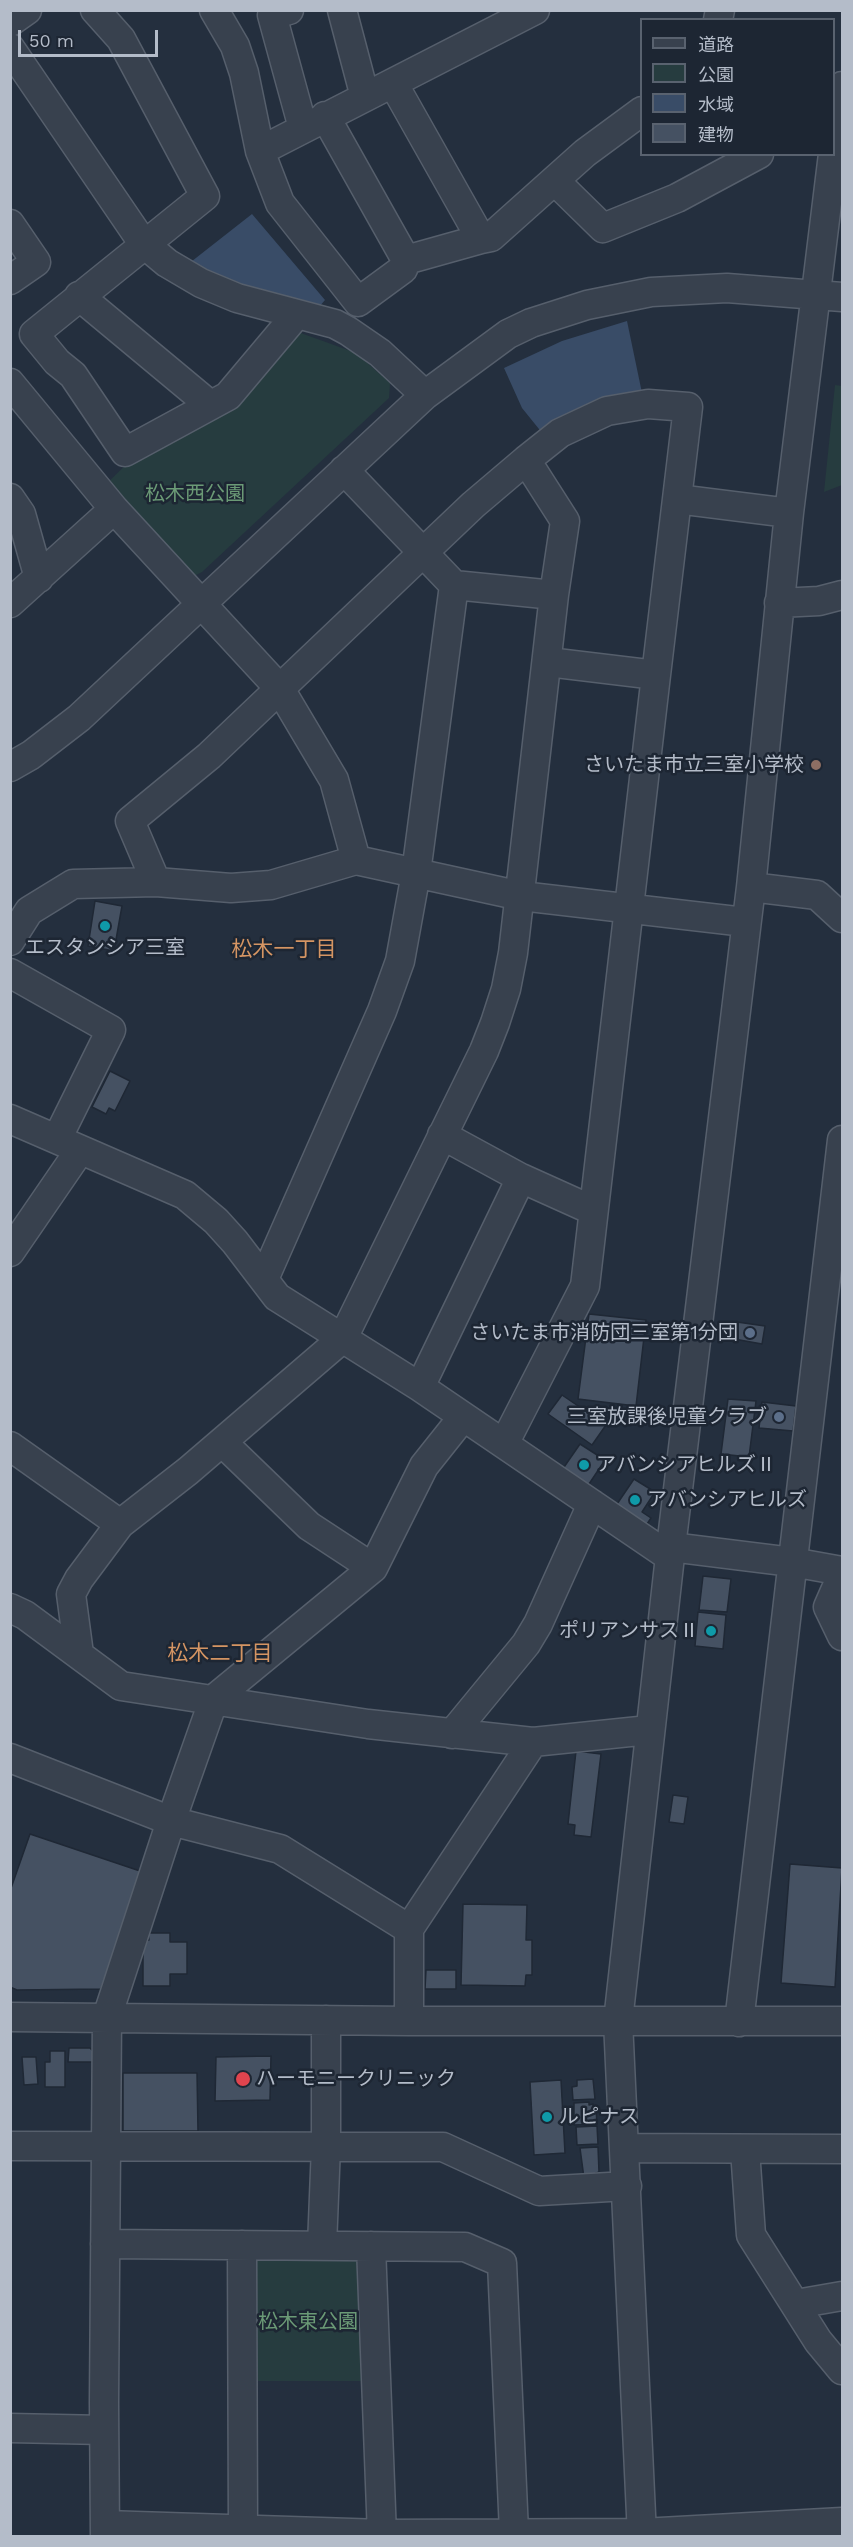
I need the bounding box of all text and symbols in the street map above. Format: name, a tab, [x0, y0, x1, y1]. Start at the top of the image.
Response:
scale bar	[21, 18, 160, 56]
legend	[640, 18, 835, 156]
text: 50 m	[29, 30, 74, 51]
text: 道路	[698, 34, 734, 55]
text: 公園	[698, 64, 734, 85]
text: 水域	[698, 94, 734, 115]
text: 建物	[698, 124, 734, 145]
park label: 松木西公園	[145, 482, 245, 506]
place label: さいたま市立三室小学校	[584, 753, 804, 777]
marker: さいたま市立三室小学校	[809, 758, 823, 772]
marker: エスタンシア三室	[98, 919, 112, 933]
place label: エスタンシア三室	[25, 936, 185, 960]
district label: 松木一丁目	[232, 937, 336, 963]
place label: さいたま市消防団三室第1分団	[470, 1321, 738, 1345]
marker: さいたま市消防団三室第1分団	[743, 1326, 757, 1340]
place label: 三室放課後児童クラブ	[567, 1405, 767, 1429]
marker: 三室放課後児童クラブ	[772, 1410, 786, 1424]
place label: アバンシアヒルズⅡ	[596, 1453, 776, 1477]
marker: アバンシアヒルズⅡ	[577, 1458, 591, 1472]
place label: アバンシアヒルズ	[647, 1488, 807, 1512]
marker: アバンシアヒルズ	[628, 1493, 642, 1507]
place label: ポリアンサスⅡ	[559, 1619, 699, 1643]
marker: ポリアンサスⅡ	[704, 1624, 718, 1638]
district label: 松木二丁目	[168, 1641, 272, 1667]
place label: ハーモニークリニック	[256, 2067, 456, 2091]
marker: ハーモニークリニック	[234, 2070, 252, 2088]
place label: ルピナス	[559, 2105, 639, 2129]
marker: ルピナス	[540, 2110, 554, 2124]
park label: 松木東公園	[258, 2310, 358, 2334]

